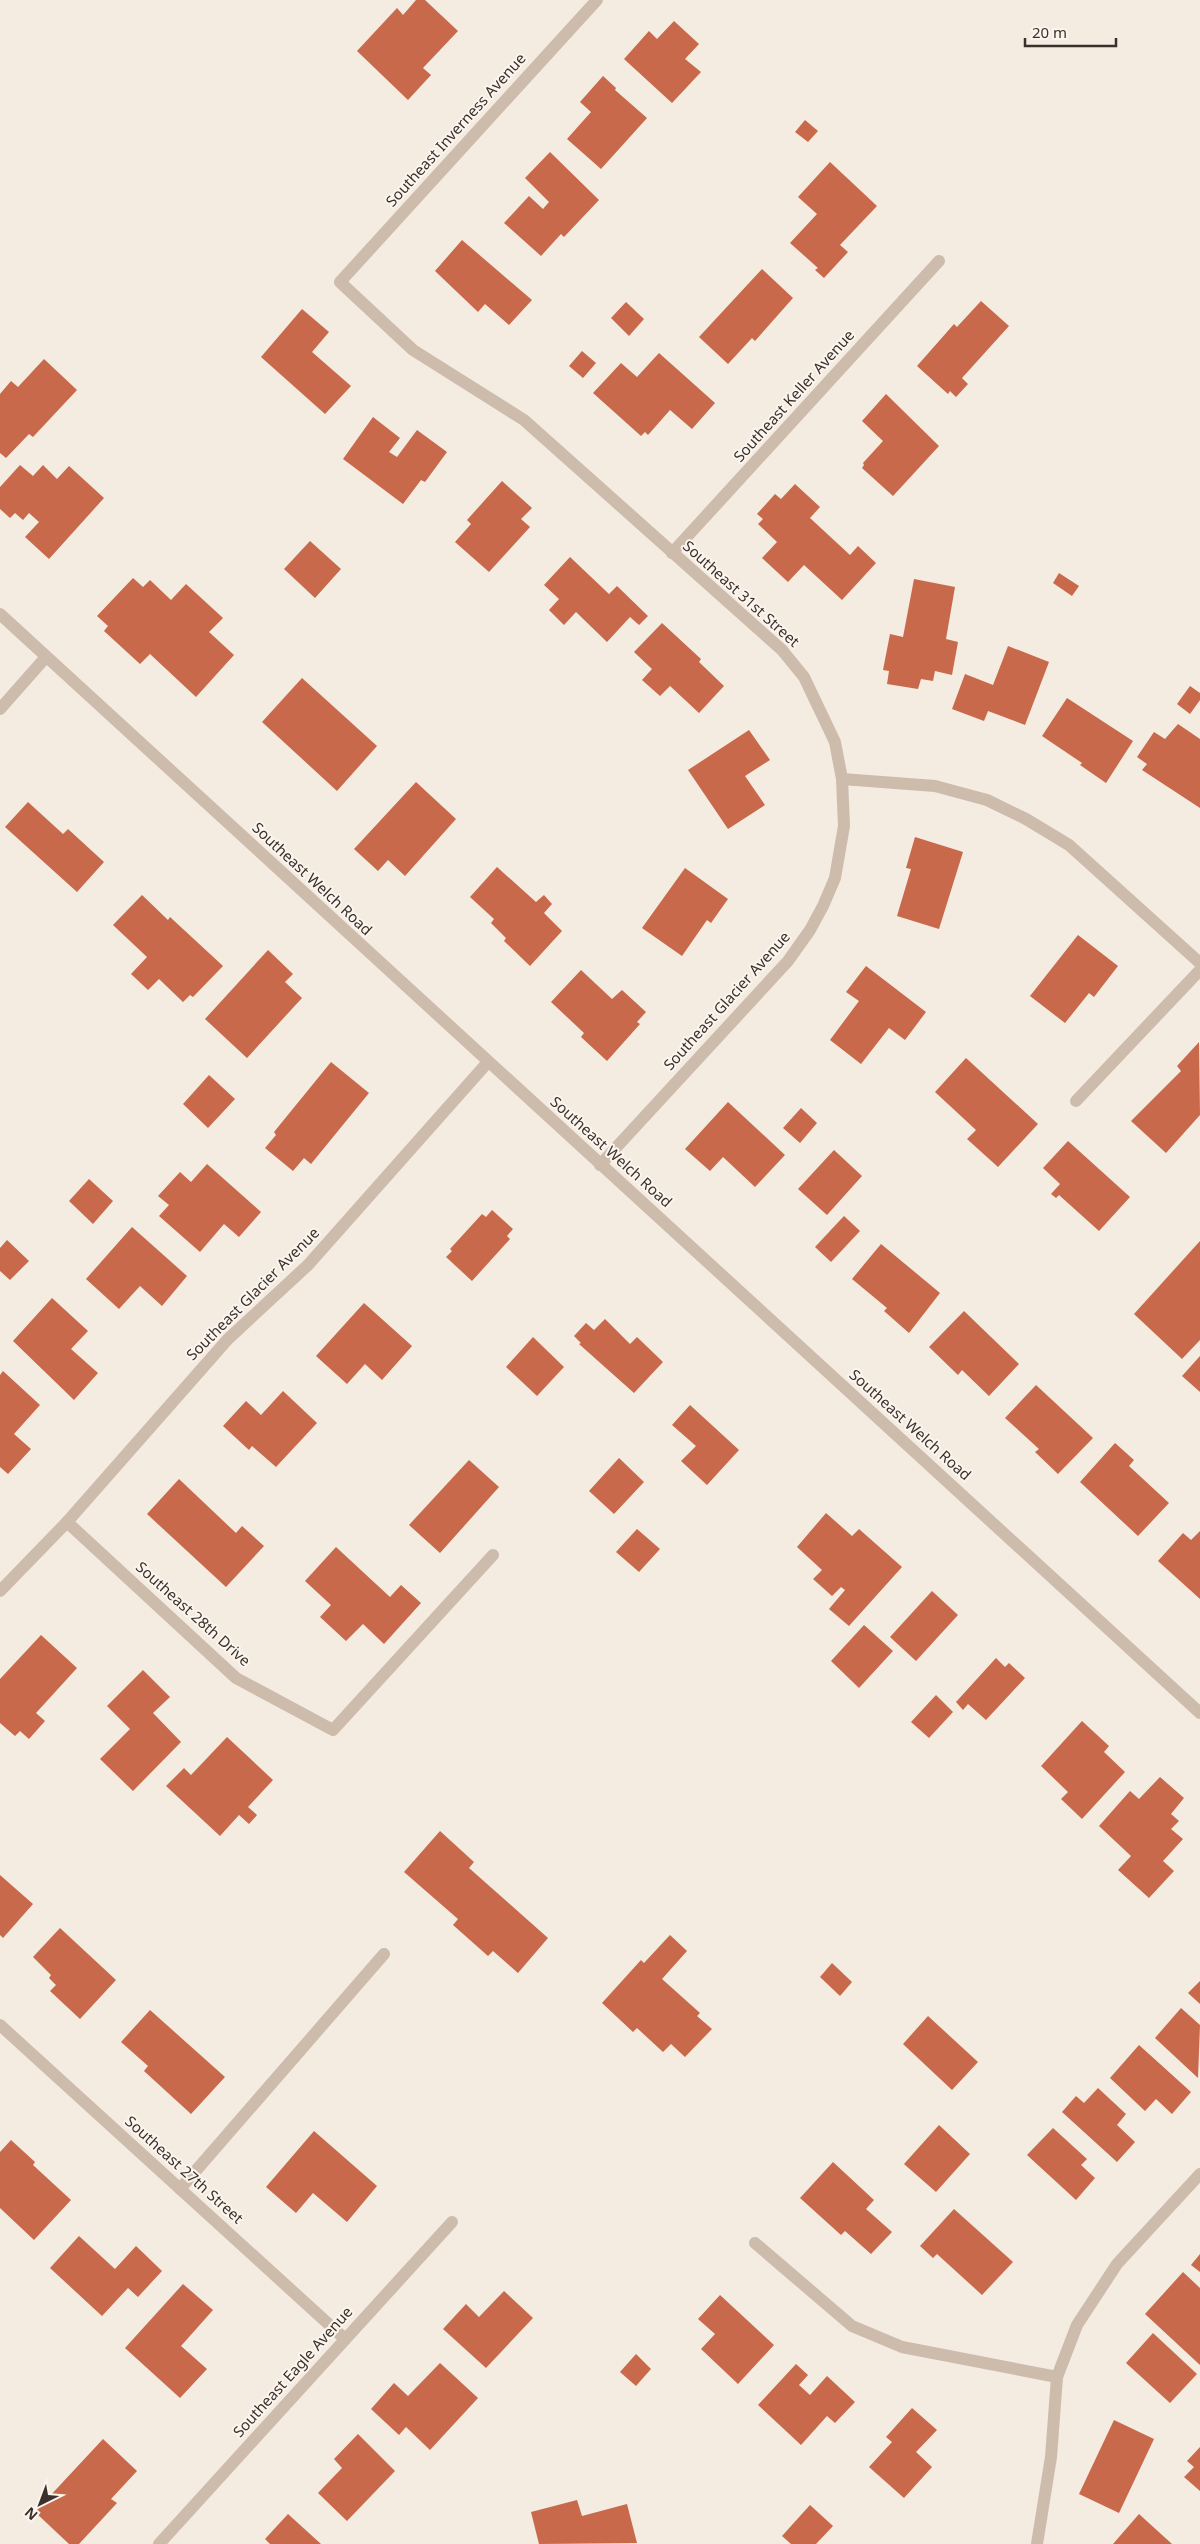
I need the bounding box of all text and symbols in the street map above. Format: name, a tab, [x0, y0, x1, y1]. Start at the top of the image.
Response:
scale bar	[1025, 15, 1116, 47]
text: 20 m	[1032, 22, 1067, 42]
street label: Southeast Inverness Avenue	[381, 48, 530, 210]
street label: Southeast Keller Avenue	[728, 325, 858, 466]
street label: Southeast 31st Street	[679, 536, 805, 651]
street label: Southeast Welch Road	[248, 817, 377, 939]
street label: Southeast Glacier Avenue	[659, 927, 794, 1074]
street label: Southeast Welch Road	[547, 1091, 677, 1211]
street label: Southeast Glacier Avenue	[182, 1223, 323, 1364]
street label: Southeast Welch Road	[846, 1364, 976, 1484]
street label: Southeast 28th Drive	[132, 1556, 255, 1670]
street label: Southeast 27th Street	[121, 2111, 248, 2228]
street label: Southeast Eagle Avenue	[228, 2302, 356, 2441]
north arrow	[15, 2479, 65, 2529]
text: N	[20, 2503, 42, 2525]

